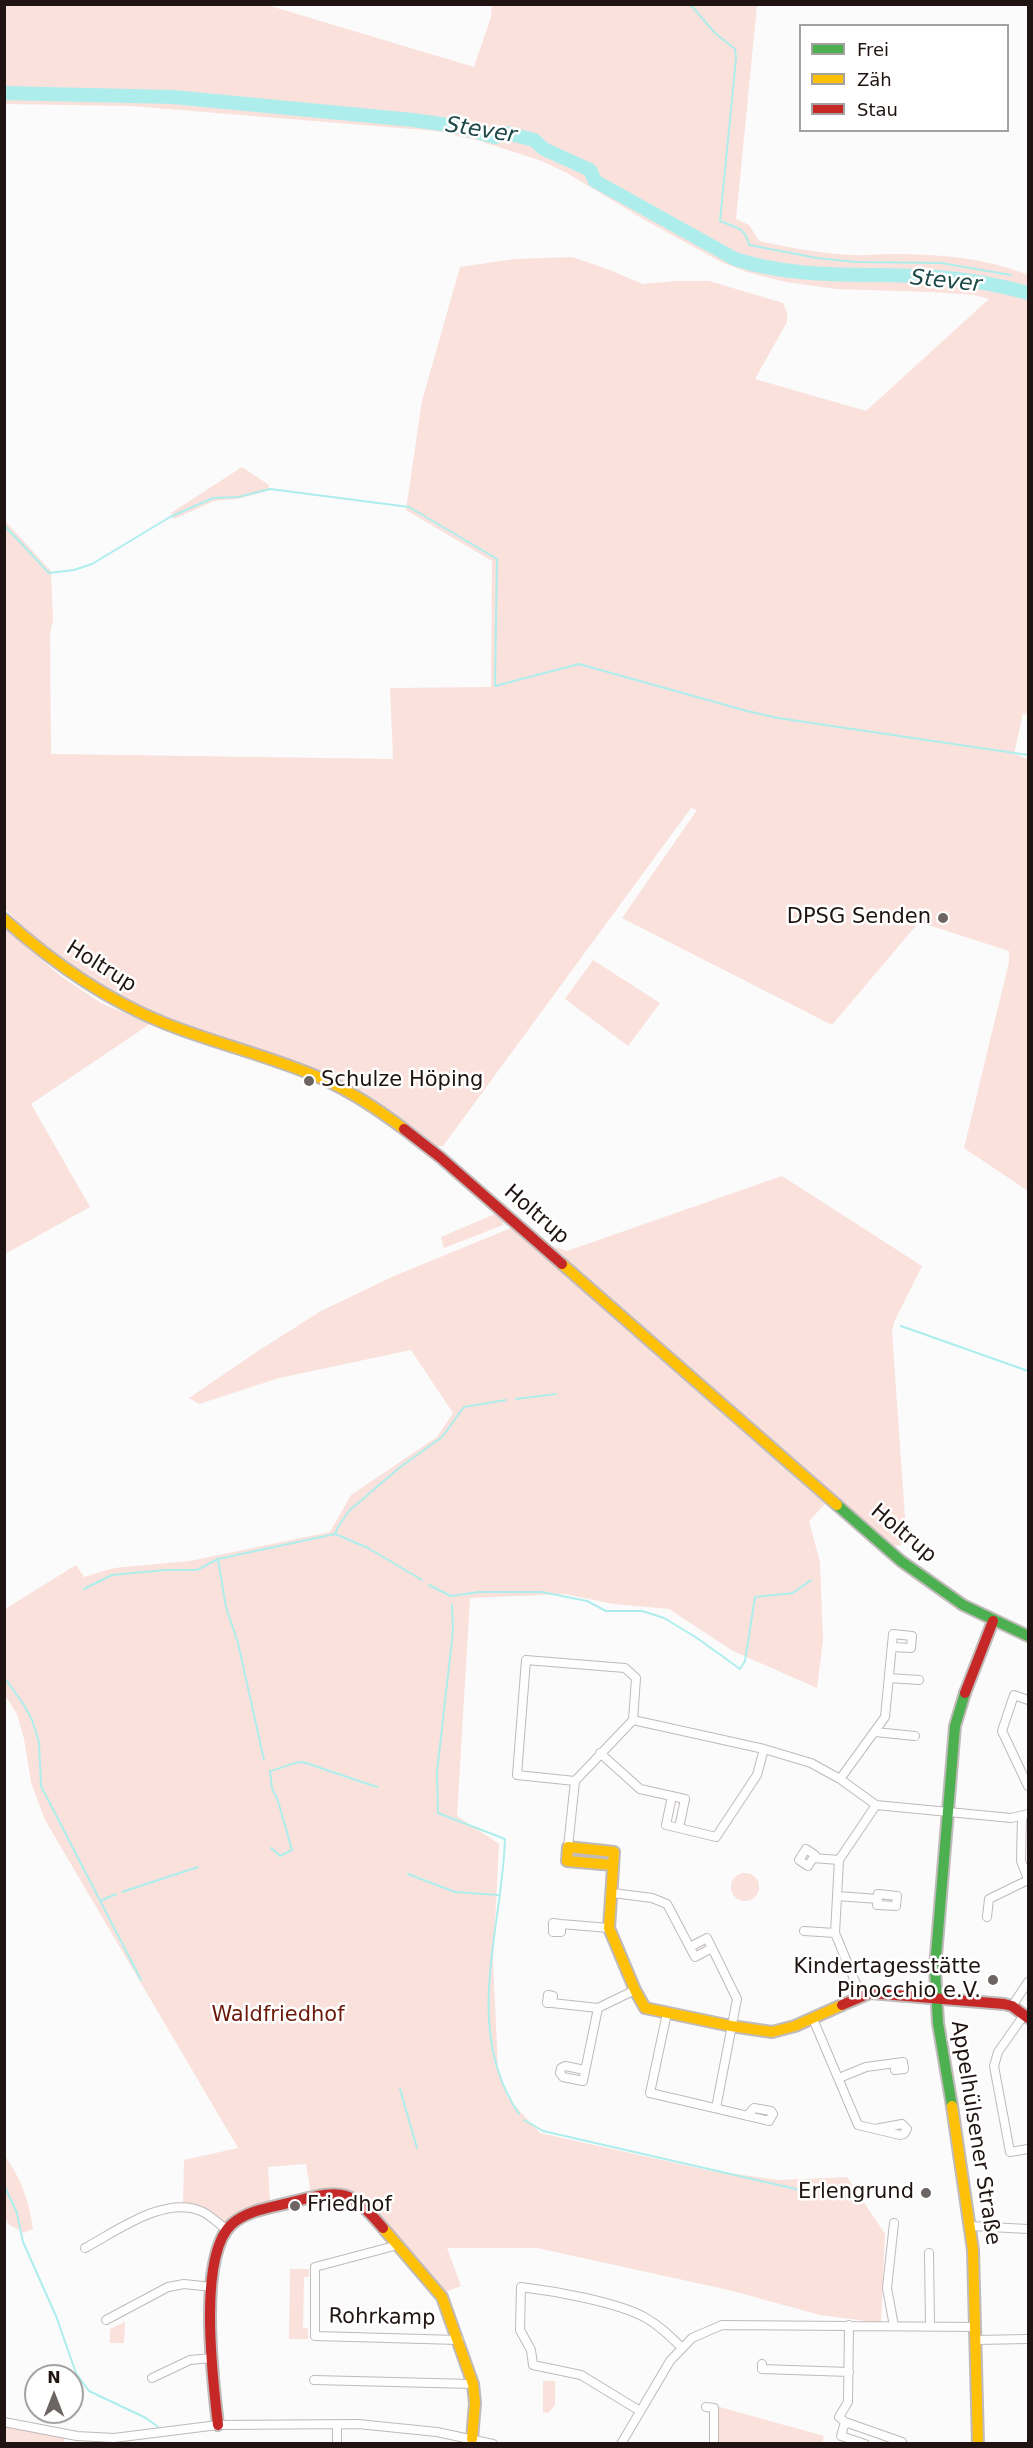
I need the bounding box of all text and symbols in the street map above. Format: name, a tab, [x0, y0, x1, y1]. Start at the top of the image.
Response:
legend	[799, 24, 1009, 132]
text: Frei	[857, 39, 889, 60]
text: Zäh	[857, 69, 892, 90]
text: Stau	[857, 99, 898, 120]
water label: Stever	[444, 112, 518, 150]
water label: Stever	[909, 265, 983, 299]
place label: DPSG Senden	[787, 905, 931, 931]
marker: DPSG Senden	[936, 911, 950, 925]
street label: Holtrup	[61, 936, 141, 998]
place label: Schulze Höping	[321, 1068, 483, 1094]
marker: Schulze Höping	[302, 1074, 316, 1088]
street label: Holtrup	[498, 1180, 574, 1250]
street label: Holtrup	[865, 1499, 941, 1569]
place label: Kindertagesstätte Pinocchio e.V.	[793, 1955, 981, 2005]
marker: Kindertagesstätte Pinocchio e.V.	[986, 1973, 1000, 1987]
park label: Waldfriedhof	[211, 2003, 345, 2029]
street label: Appelhülsener Straße	[945, 2019, 1005, 2247]
place label: Erlengrund	[798, 2180, 914, 2206]
marker: Erlengrund	[919, 2186, 933, 2200]
place label: Friedhof	[307, 2193, 392, 2219]
marker: Friedhof	[288, 2199, 302, 2213]
street label: Rohrkamp	[328, 2304, 436, 2332]
north arrow	[24, 2364, 84, 2424]
text: N	[47, 2368, 61, 2387]

